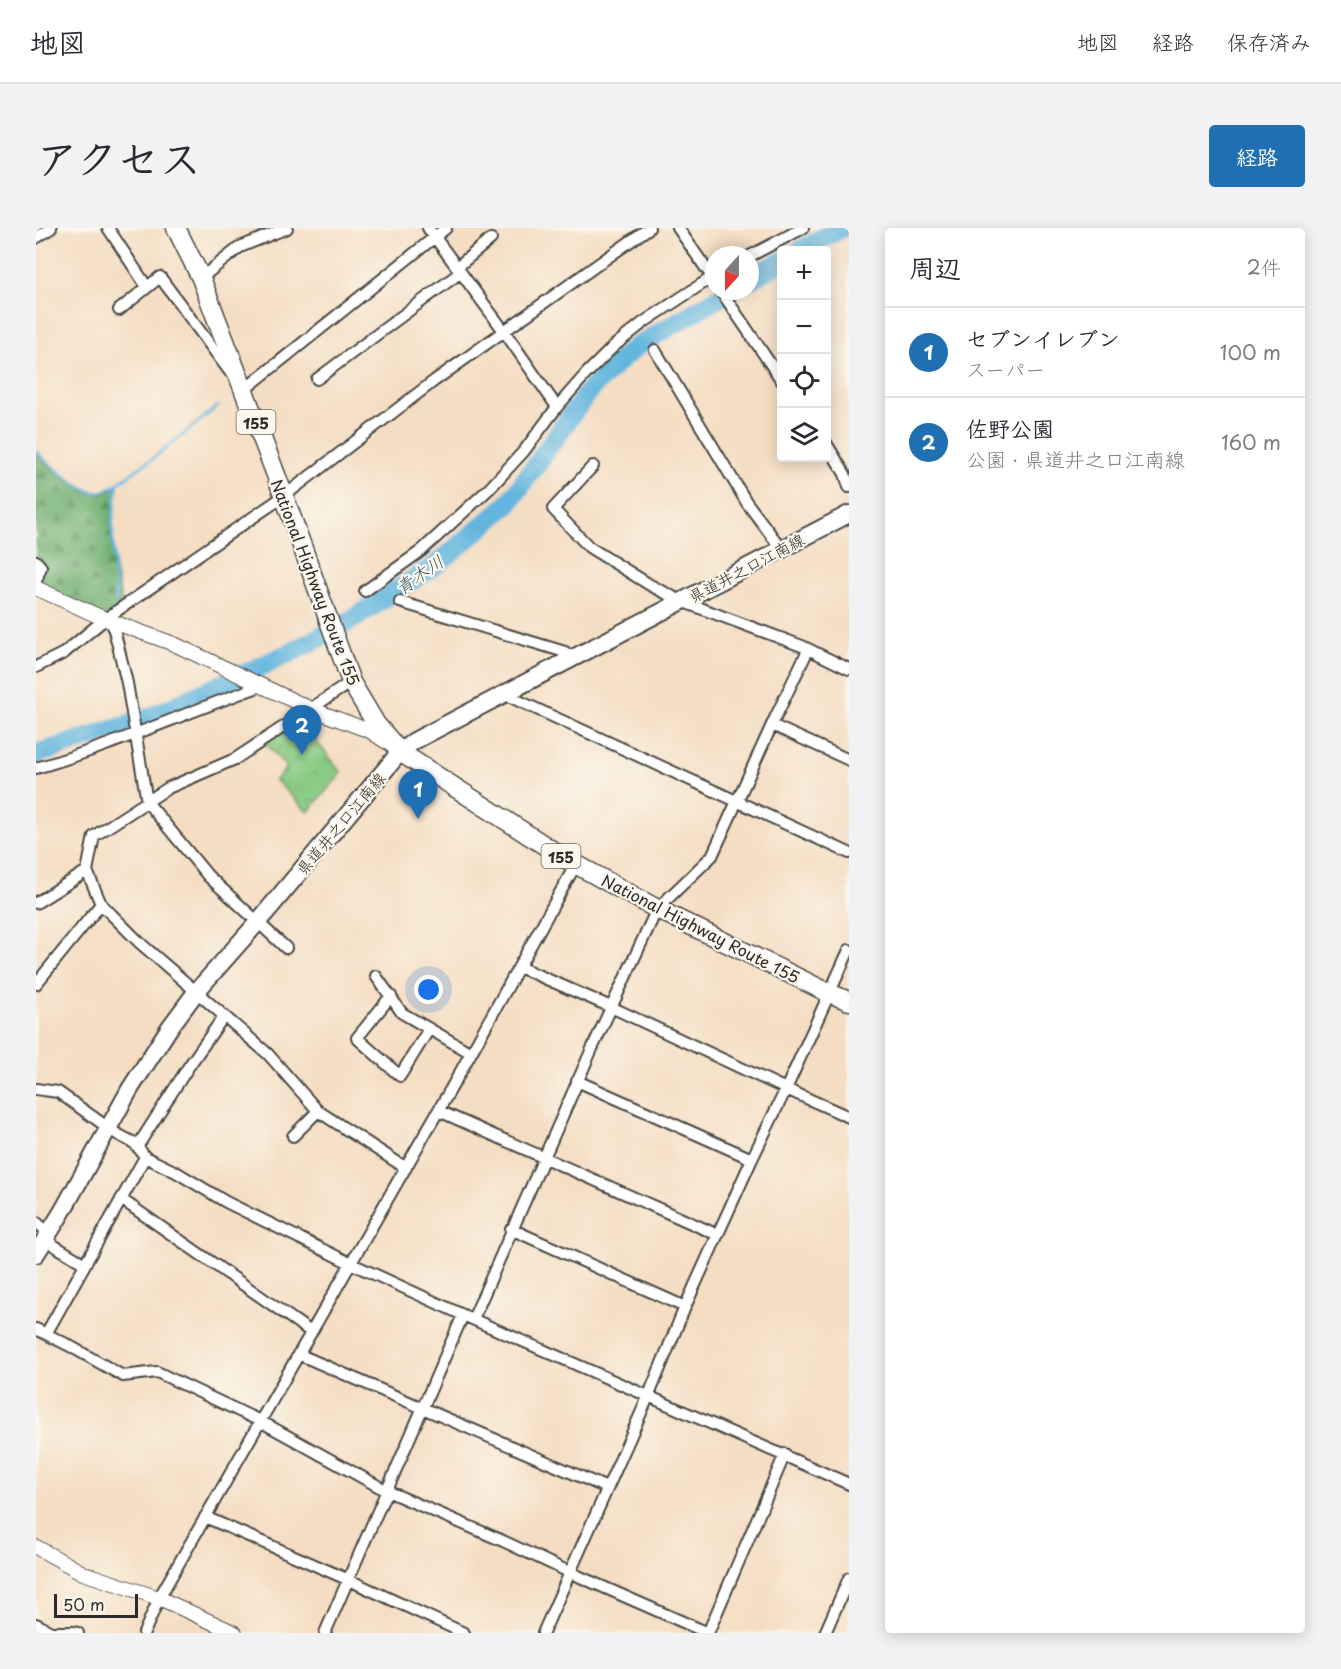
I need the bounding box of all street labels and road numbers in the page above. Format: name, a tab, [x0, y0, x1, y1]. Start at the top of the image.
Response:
road number: 155	[236, 410, 276, 434]
street label: National Highway Route 155	[265, 475, 367, 689]
street label: 県道井之口江南線	[684, 526, 808, 608]
street label: 県道井之口江南線	[290, 766, 390, 880]
road number: 155	[542, 844, 580, 868]
street label: National Highway Route 155	[598, 868, 804, 988]

